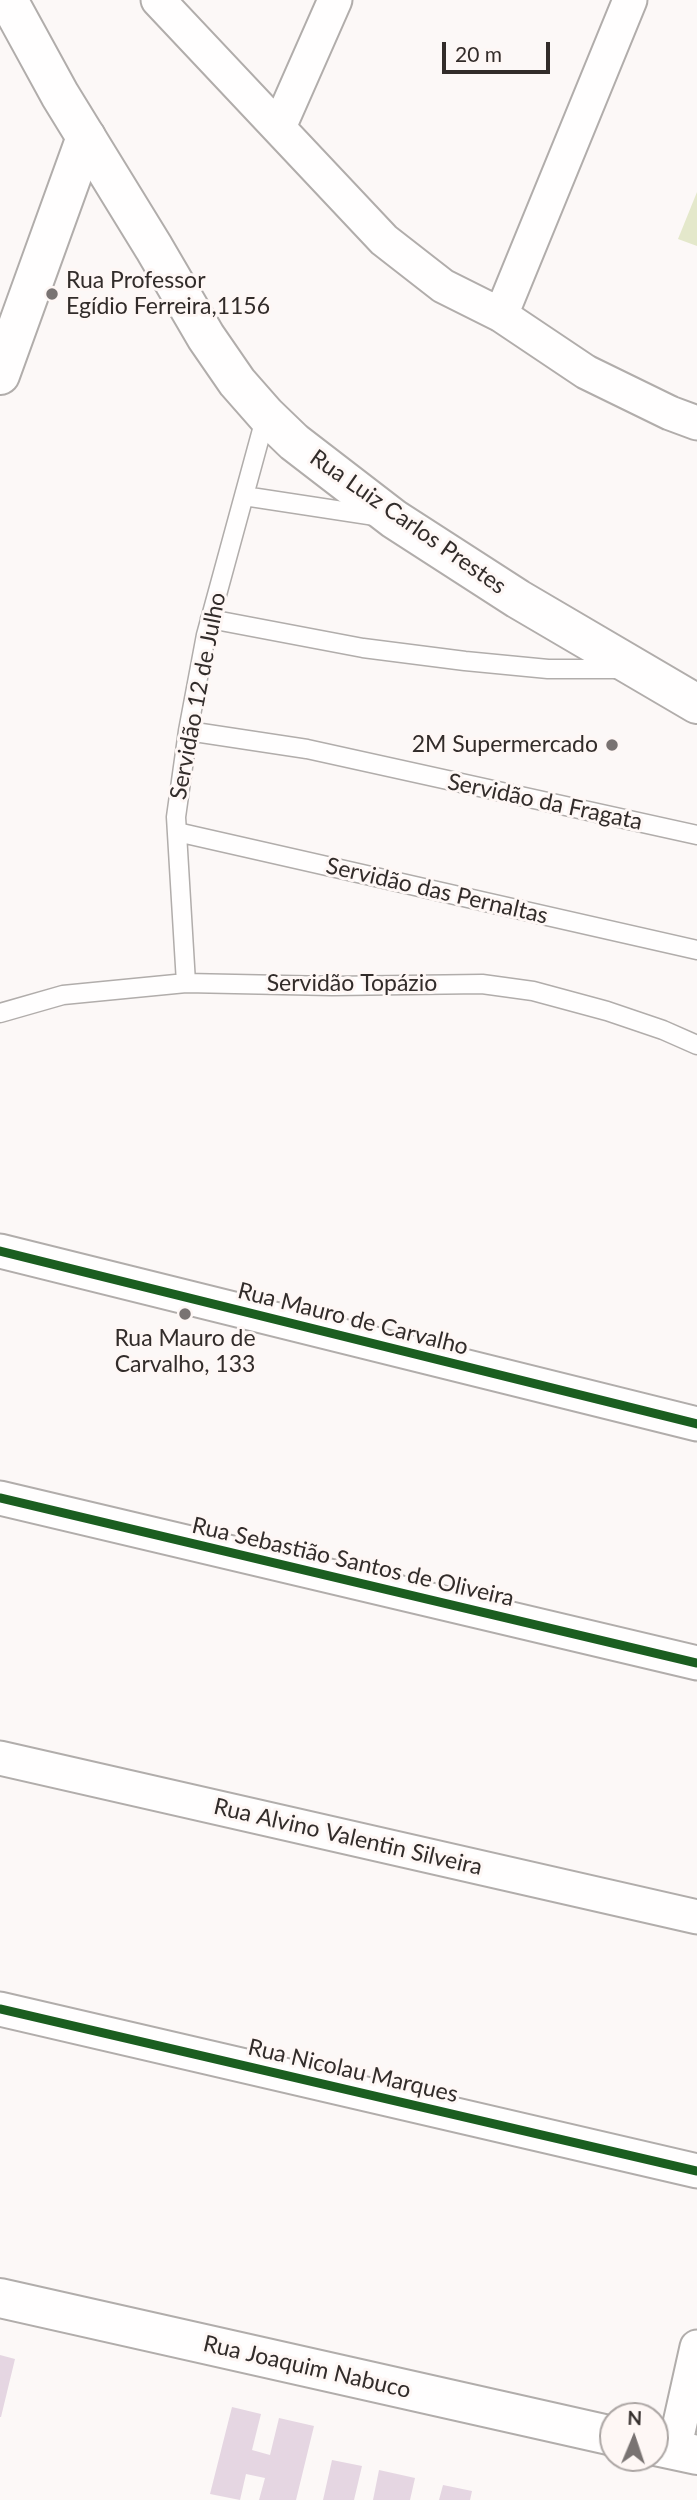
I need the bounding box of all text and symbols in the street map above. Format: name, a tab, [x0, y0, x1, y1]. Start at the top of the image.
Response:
scale bar	[445, 28, 554, 72]
text: 20 m	[455, 41, 502, 66]
place label: Rua Professor Egídio Ferreira,1156	[66, 267, 270, 321]
marker: Rua Professor Egídio Ferreira,1156	[44, 286, 60, 302]
street label: Rua Luiz Carlos Prestes	[305, 444, 511, 600]
street label: Servidão 12 de Julho	[164, 590, 232, 802]
place label: 2M Supermercado	[412, 731, 598, 759]
marker: 2M Supermercado	[604, 737, 620, 753]
street label: Servidão da Fragata	[445, 768, 645, 836]
street label: Servidão das Pernaltas	[323, 852, 551, 930]
street label: Servidão Topázio	[267, 970, 437, 998]
street label: Rua Mauro de Carvalho	[235, 1277, 471, 1361]
marker: Rua Mauro de Carvalho, 133	[177, 1306, 193, 1322]
place label: Rua Mauro de Carvalho, 133	[114, 1325, 256, 1379]
street label: Rua Sebastião Santos de Oliveira	[189, 1511, 517, 1613]
street label: Rua Alvino Valentin Silveira	[211, 1793, 485, 1881]
street label: Rua Nicolau Marques	[245, 2033, 461, 2109]
street label: Rua Joaquim Nabuco	[201, 2330, 413, 2404]
north arrow	[599, 2402, 669, 2472]
text: N	[627, 2406, 642, 2429]

